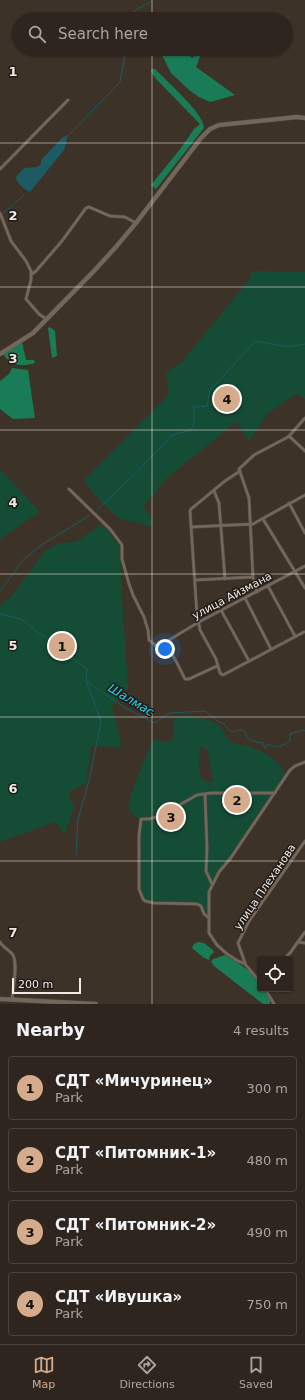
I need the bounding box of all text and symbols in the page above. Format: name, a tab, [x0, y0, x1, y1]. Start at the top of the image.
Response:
search box	[12, 12, 293, 56]
icon: search	[26, 23, 48, 45]
text: Search here	[58, 25, 148, 43]
text: 1	[8, 64, 18, 79]
text: 2	[8, 208, 18, 223]
text: 3	[8, 351, 18, 366]
pin: 4	[214, 384, 240, 414]
text: 4	[8, 495, 18, 510]
street label: улица Айзмана	[190, 570, 274, 622]
pin: 1	[49, 631, 75, 661]
text: 5	[8, 638, 18, 653]
your location	[155, 639, 175, 659]
water label: Шалмас	[106, 681, 157, 719]
text: 6	[8, 781, 18, 796]
pin: 2	[224, 785, 250, 815]
pin: 3	[158, 802, 184, 832]
street label: улица Плеханова	[231, 842, 299, 932]
text: 7	[8, 925, 18, 940]
map controls	[257, 956, 293, 992]
button: locate	[257, 956, 293, 992]
scale bar	[12, 976, 81, 995]
text: 200 m	[18, 978, 53, 991]
text: Nearby	[16, 1020, 85, 1040]
text: 4 results	[233, 1023, 289, 1038]
text: СДТ «Мичуринец»	[55, 1072, 213, 1090]
text: 1	[25, 1081, 35, 1096]
text: 300 m	[246, 1081, 288, 1096]
text: Park	[55, 1090, 83, 1105]
text: СДТ «Питомник-1»	[55, 1144, 216, 1162]
text: 2	[25, 1153, 35, 1168]
text: 480 m	[246, 1153, 288, 1168]
text: Park	[55, 1162, 83, 1177]
text: СДТ «Питомник-2»	[55, 1216, 216, 1234]
text: 3	[25, 1225, 35, 1240]
text: 490 m	[246, 1225, 288, 1240]
text: Park	[55, 1234, 83, 1249]
text: СДТ «Ивушка»	[55, 1288, 182, 1306]
text: 4	[25, 1297, 35, 1312]
text: 750 m	[246, 1297, 288, 1312]
text: Park	[55, 1306, 83, 1321]
tab: Map	[32, 1354, 55, 1391]
tab: Directions	[119, 1354, 175, 1391]
tab: Saved	[239, 1354, 273, 1391]

